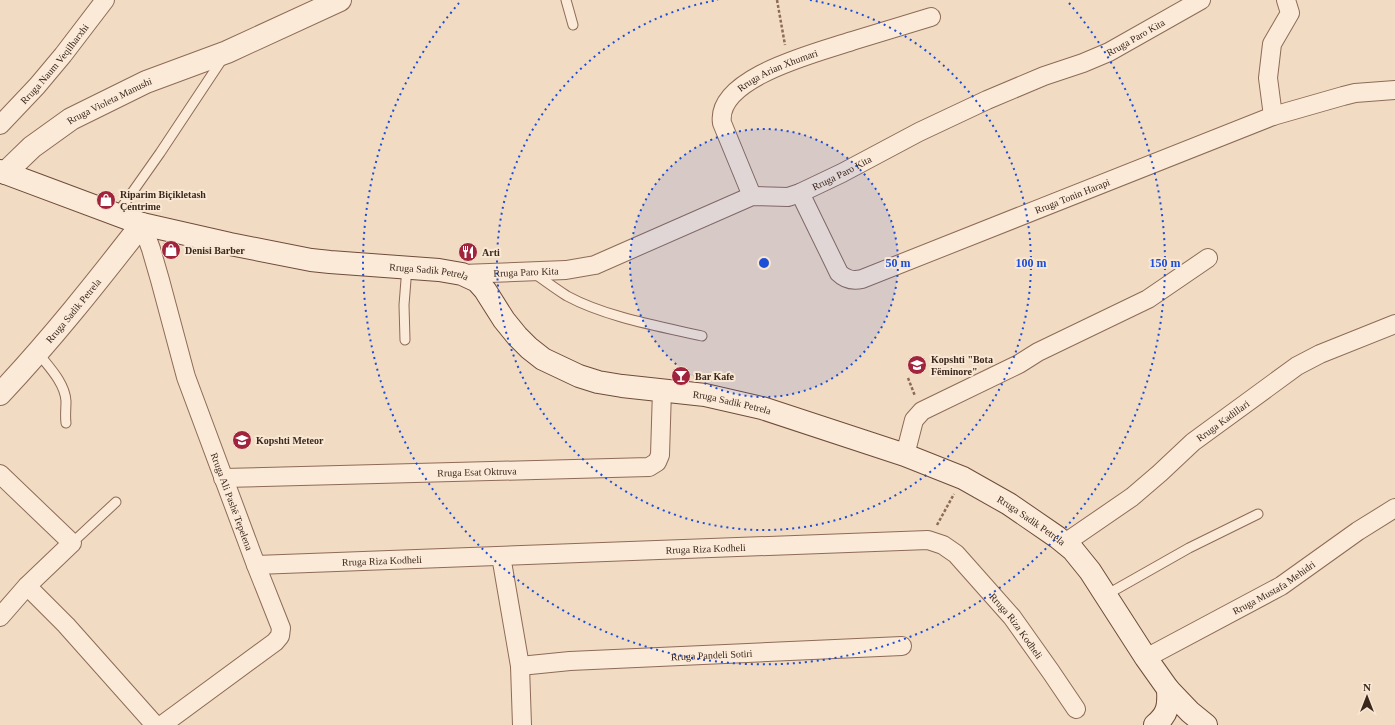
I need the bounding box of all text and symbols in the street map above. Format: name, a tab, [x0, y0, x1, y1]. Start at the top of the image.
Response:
street label: Rruga Paro Kita	[1104, 16, 1167, 58]
street label: Rruga Naum Veqilharxhi	[18, 21, 91, 106]
street label: Rruga Arian Xhumari	[735, 47, 819, 93]
street label: Rruga Violeta Manushi	[64, 75, 153, 126]
street label: Rruga Paro Kita	[810, 153, 874, 192]
street label: Rruga Tonin Harapi	[1033, 176, 1111, 215]
shop icon: Riparim Biçikletash Çentrime	[95, 189, 117, 211]
place label: Riparim Biçikletash Çentrime	[120, 189, 206, 212]
shop icon: Denisi Barber	[160, 239, 182, 261]
restaurant icon: Arti	[457, 241, 479, 263]
place label: Denisi Barber	[185, 245, 245, 256]
place label: Arti	[482, 247, 500, 258]
centre of rings	[757, 256, 771, 270]
text: 50 m	[886, 256, 911, 270]
text: 100 m	[1016, 256, 1047, 270]
text: 150 m	[1150, 256, 1181, 270]
street label: Rruga Sadik Petrela	[389, 261, 471, 282]
street label: Rruga Paro Kita	[493, 265, 559, 278]
street label: Rruga Sadik Petrela	[43, 276, 103, 345]
school or university icon: Kopshti "Bota Fëminore"	[906, 354, 928, 376]
place label: Kopshti "Bota Fëminore"	[931, 354, 993, 377]
bar icon: Bar Kafe	[670, 365, 692, 387]
place label: Bar Kafe	[695, 371, 735, 382]
street label: Rruga Sadik Petrela	[692, 388, 773, 416]
street label: Rruga Kadillari	[1194, 397, 1251, 443]
school or university icon: Kopshti Meteor	[231, 429, 253, 451]
place label: Kopshti Meteor	[256, 435, 324, 446]
street label: Rruga Ali Pashë Tepelena	[209, 451, 256, 552]
street label: Rruga Esat Oktruva	[437, 465, 517, 478]
street label: Rruga Sadik Petrela	[995, 493, 1068, 548]
street label: Rruga Riza Kodheli	[665, 541, 746, 555]
street label: Rruga Riza Kodheli	[342, 553, 422, 567]
street label: Rruga Mustafa Mehidri	[1231, 558, 1317, 616]
street label: Rruga Riza Kodheli	[988, 591, 1045, 661]
street label: Rruga Pandeli Sotiri	[671, 647, 753, 662]
north arrow	[1347, 677, 1387, 717]
text: N	[1363, 681, 1371, 693]

